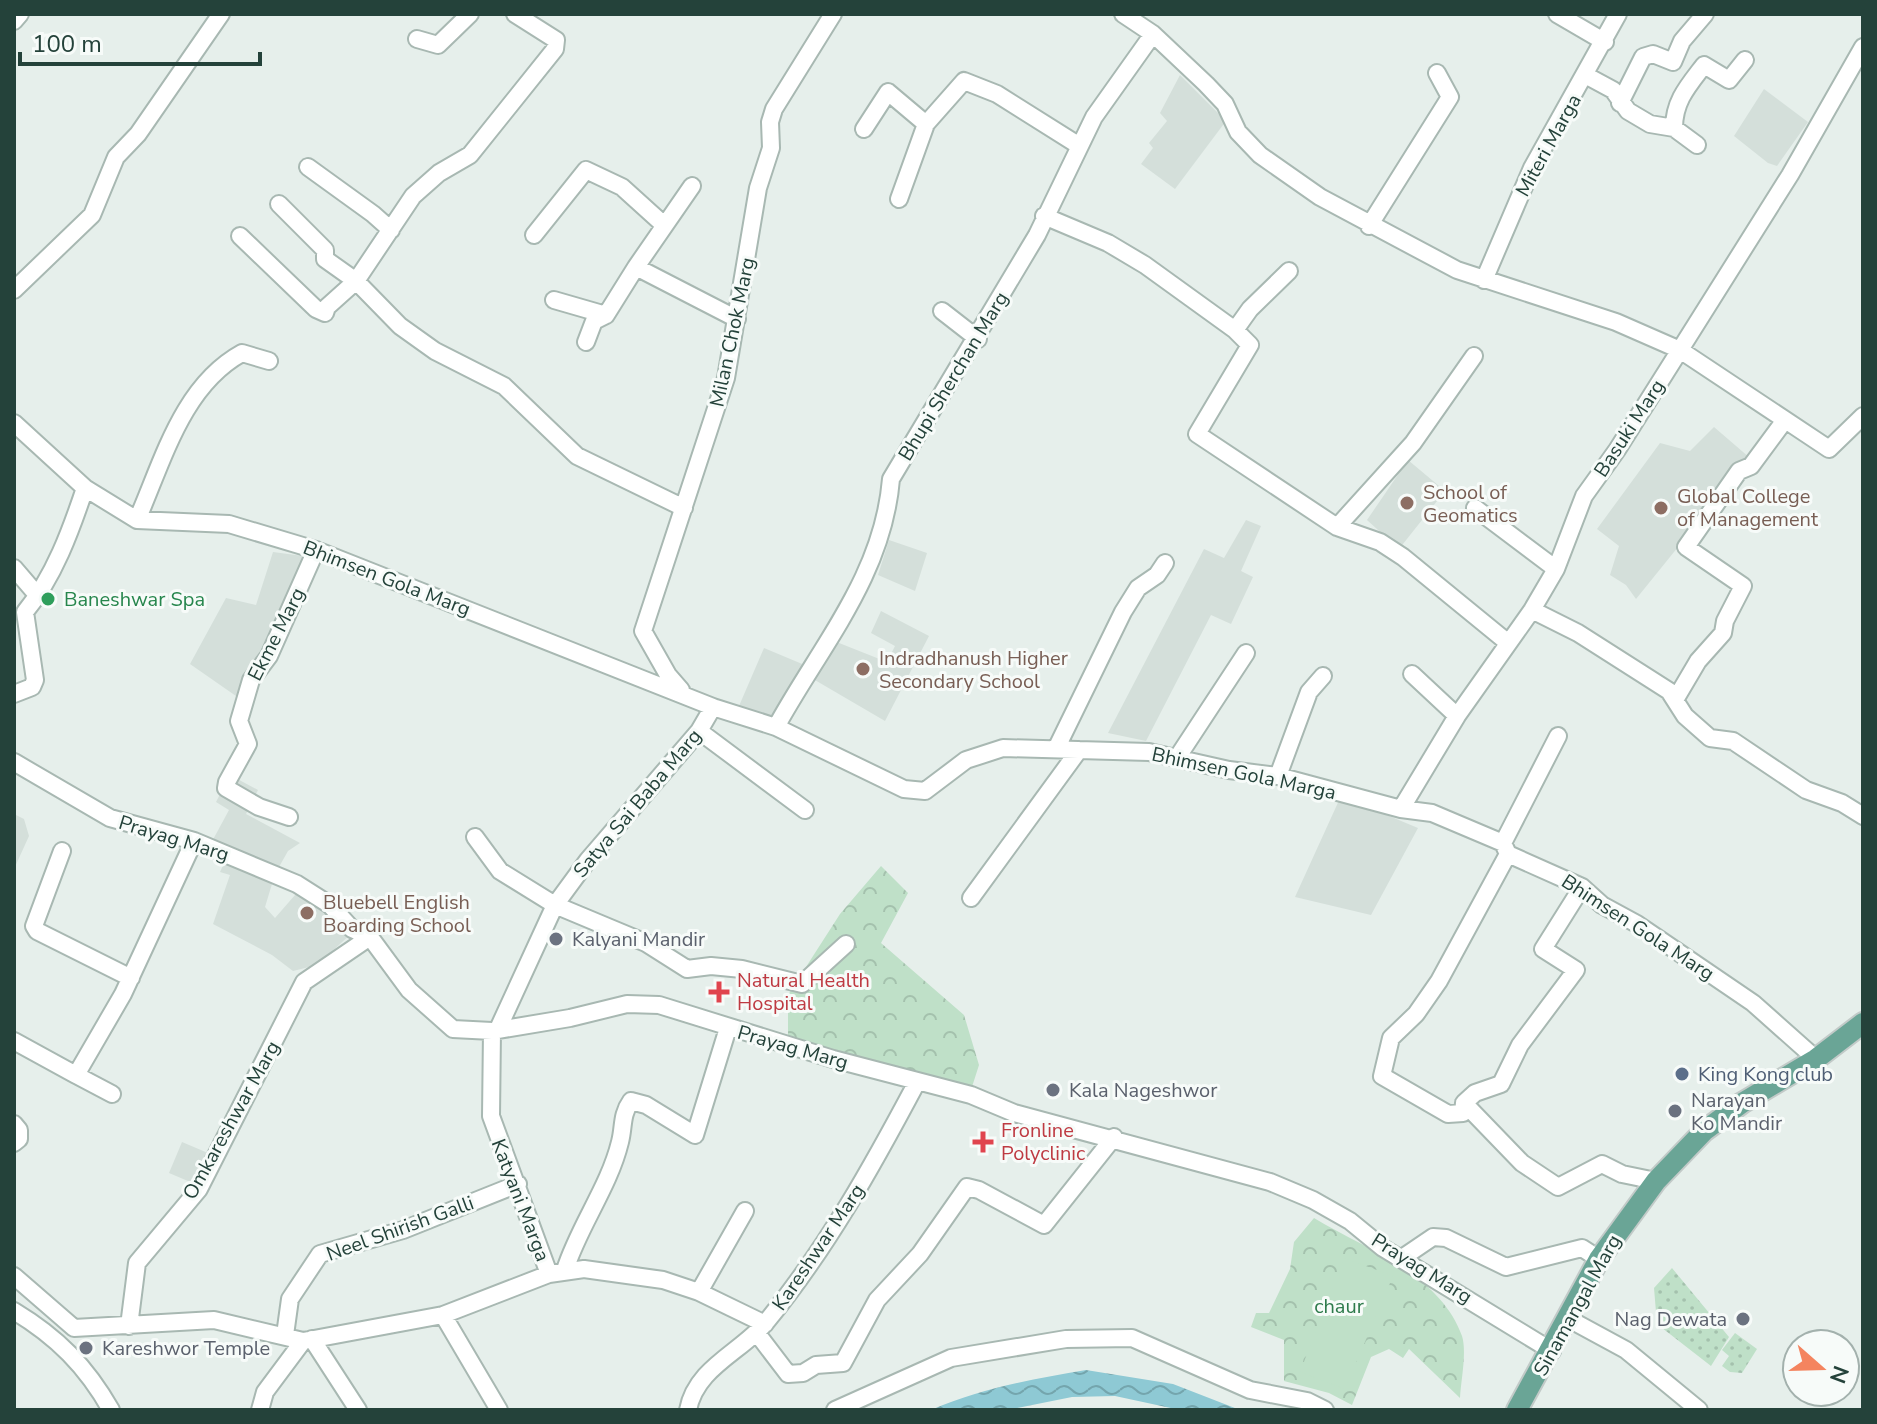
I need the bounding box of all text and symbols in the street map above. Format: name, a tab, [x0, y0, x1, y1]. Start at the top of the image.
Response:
scale bar	[20, 16, 260, 66]
text: 100 m	[32, 28, 102, 60]
street label: Miteri Marga	[1509, 89, 1588, 201]
street label: Milan Chok Marg	[703, 255, 762, 409]
street label: Bhupi Sherchan Marg	[892, 287, 1015, 466]
street label: Basuki Marg	[1588, 374, 1671, 482]
place label: School of Geomatics	[1423, 479, 1518, 529]
place label: Global College of Management	[1677, 483, 1819, 533]
marker: School of Geomatics	[1398, 494, 1416, 512]
marker: Global College of Management	[1652, 499, 1670, 517]
street label: Bhimsen Gola Marg	[299, 534, 474, 623]
street label: Ekme Marg	[241, 583, 311, 685]
place label: Baneshwar Spa	[64, 586, 205, 613]
marker: Baneshwar Spa	[39, 590, 57, 608]
place label: Indradhanush Higher Secondary School	[879, 645, 1068, 695]
marker: Indradhanush Higher Secondary School	[854, 660, 872, 678]
street label: Satya Sai Baba Marg	[567, 723, 708, 883]
street label: Bhimsen Gola Marga	[1149, 741, 1339, 806]
street label: Prayag Marg	[115, 809, 232, 868]
street label: Bhimsen Gola Marg	[1556, 868, 1719, 987]
place label: Bluebell English Boarding School	[323, 889, 471, 939]
marker: Bluebell English Boarding School	[298, 904, 316, 922]
place label: Kalyani Mandir	[572, 926, 705, 953]
marker: Kalyani Mandir	[547, 930, 565, 948]
place label: Natural Health Hospital	[737, 967, 870, 1017]
marker: Natural Health Hospital	[708, 981, 730, 1003]
street label: Prayag Marg	[734, 1019, 851, 1076]
street label: Omkareshwar Marg	[177, 1036, 286, 1204]
place label: King Kong club	[1698, 1061, 1833, 1088]
marker: King Kong club	[1673, 1065, 1691, 1083]
place label: Kala Nageshwor	[1069, 1077, 1217, 1104]
marker: Kala Nageshwor	[1044, 1081, 1062, 1099]
place label: Narayan Ko Mandir	[1691, 1087, 1782, 1137]
marker: Narayan Ko Mandir	[1666, 1102, 1684, 1120]
place label: Fronline Polyclinic	[1001, 1117, 1085, 1167]
marker: Fronline Polyclinic	[972, 1131, 994, 1153]
street label: Katyani Marga	[485, 1135, 556, 1265]
street label: Kareshwar Marg	[766, 1179, 871, 1316]
street label: Neel Shirish Galli	[323, 1189, 478, 1268]
street label: Prayag Marg	[1366, 1227, 1477, 1310]
street label: Sinamangal Marg	[1527, 1230, 1627, 1381]
park label: chaur	[1314, 1293, 1364, 1320]
place label: Nag Dewata	[1615, 1306, 1727, 1333]
marker: Nag Dewata	[1734, 1310, 1752, 1328]
north arrow	[1781, 1328, 1861, 1408]
place label: Kareshwor Temple	[102, 1335, 270, 1362]
marker: Kareshwor Temple	[77, 1339, 95, 1357]
text: N	[1822, 1362, 1856, 1387]

